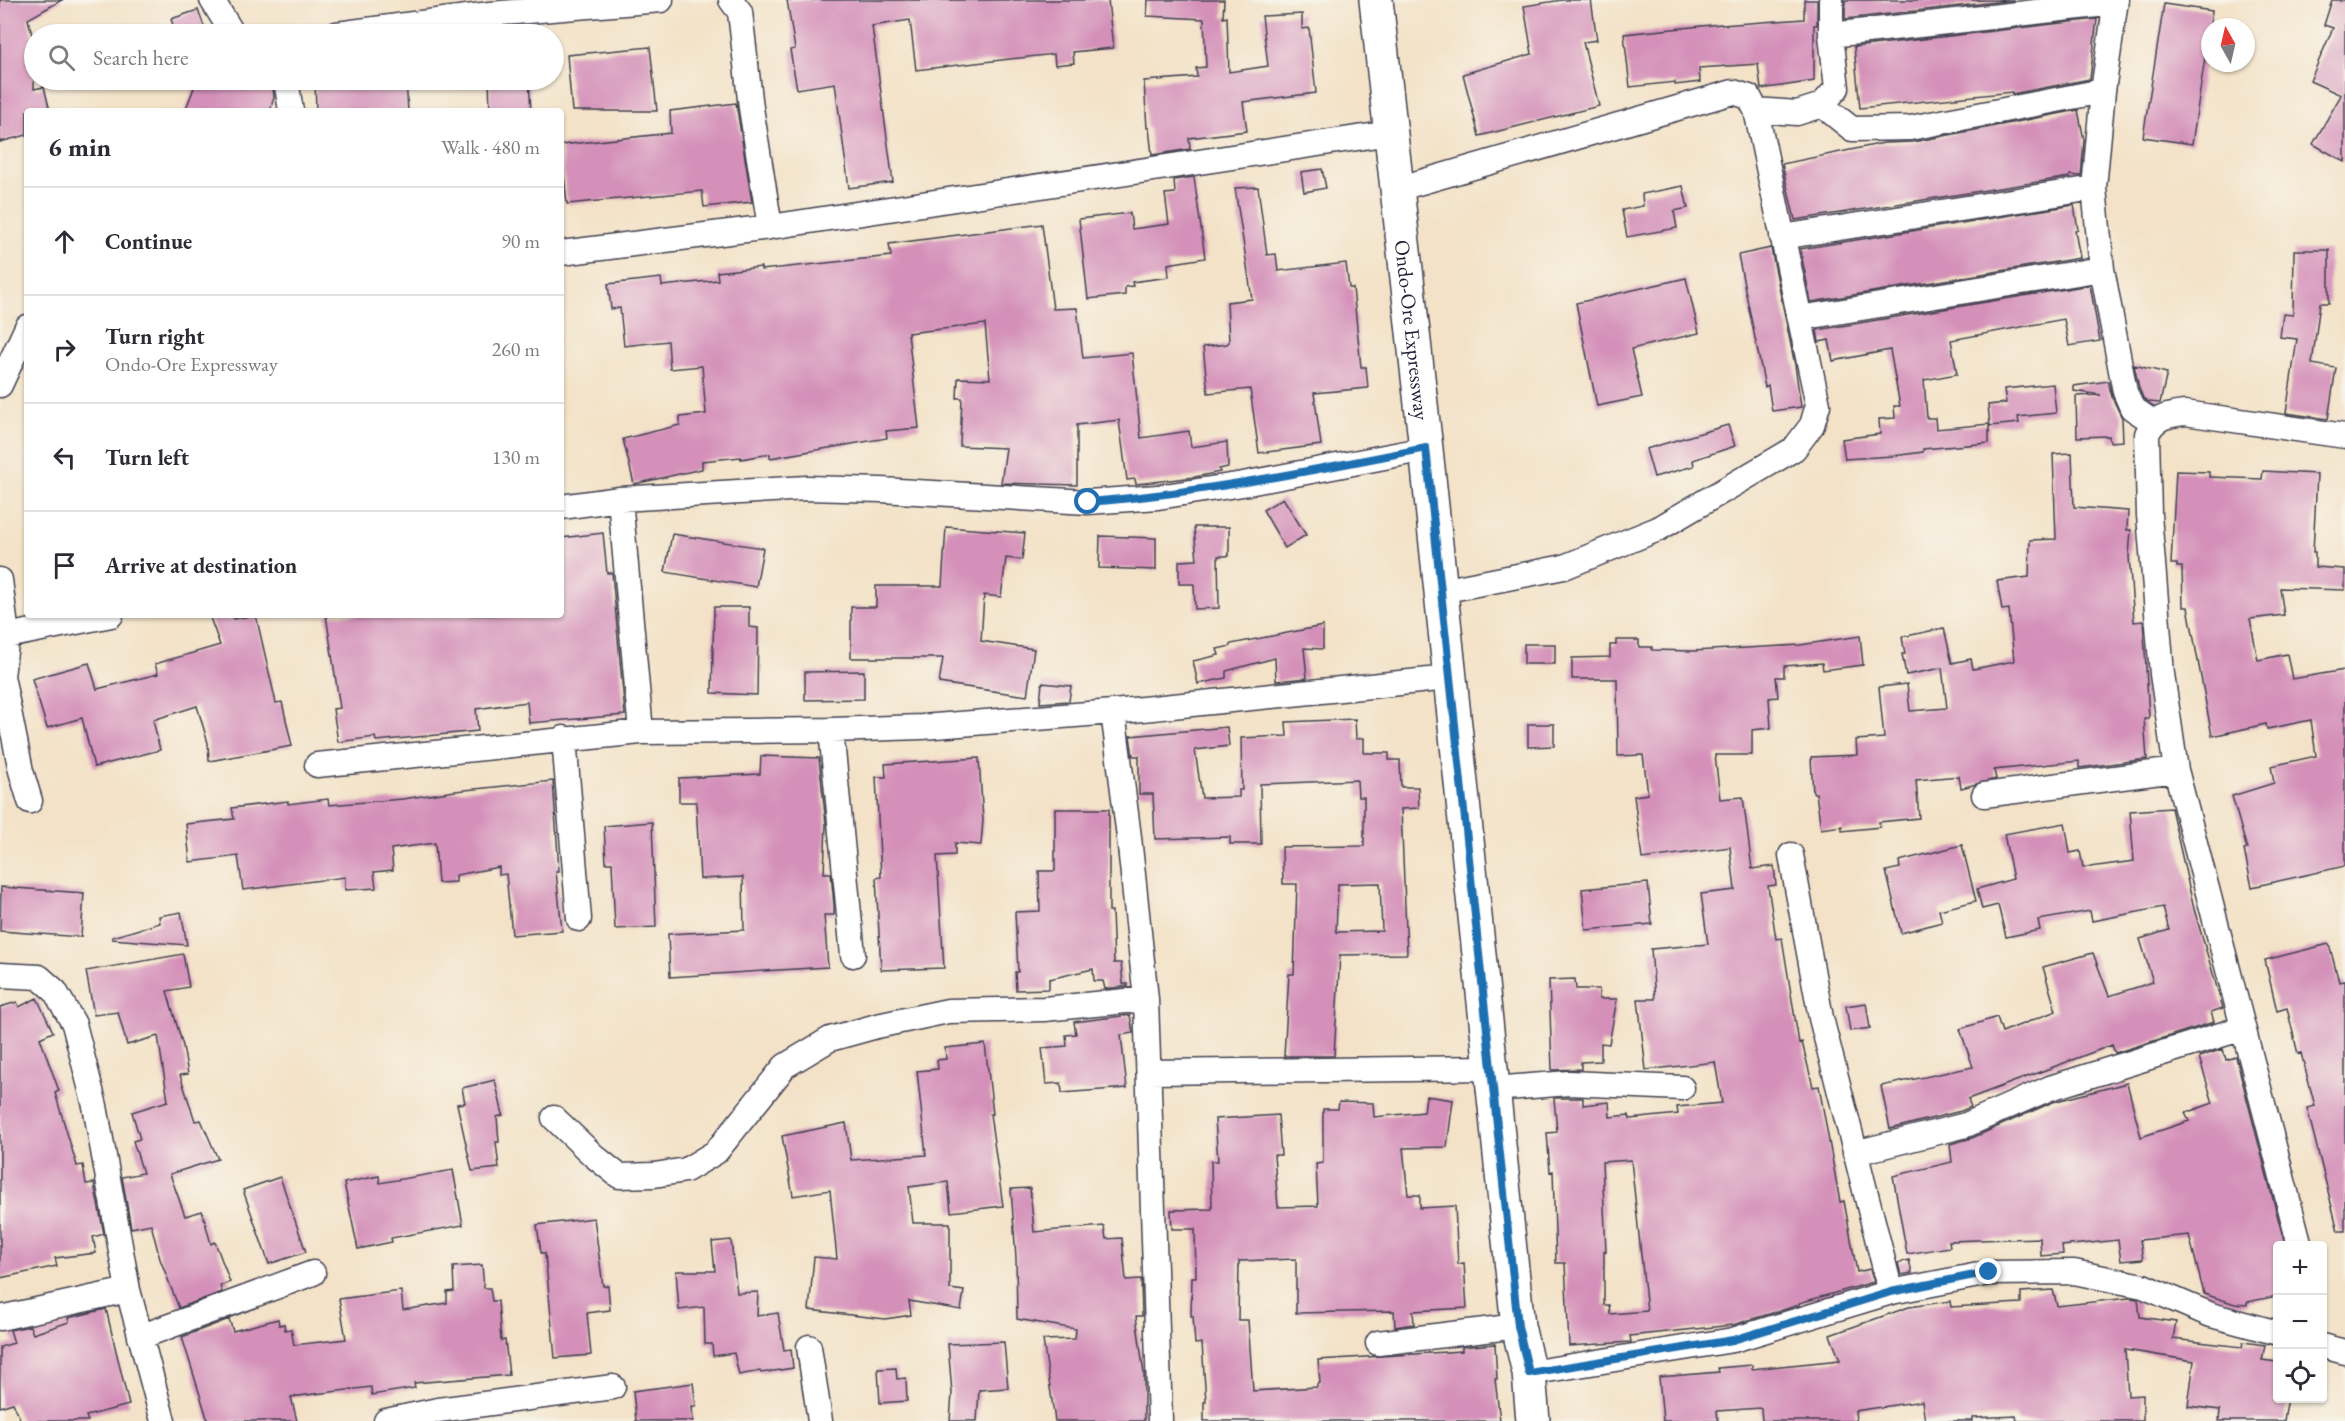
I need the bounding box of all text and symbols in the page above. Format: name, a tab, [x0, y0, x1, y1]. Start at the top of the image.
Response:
north arrow	[2201, 18, 2255, 72]
search box	[24, 24, 564, 90]
icon: search	[45, 41, 78, 74]
text: Search here	[93, 43, 188, 72]
text: 6 min	[48, 130, 111, 164]
text: Walk · 480 m	[441, 134, 540, 160]
icon: ahead	[48, 225, 81, 258]
text: Continue	[105, 227, 192, 256]
text: 90 m	[501, 228, 540, 254]
street label: Ondo-Ore Expressway	[1389, 238, 1436, 422]
text: Turn right	[105, 322, 204, 351]
icon: right	[48, 333, 81, 366]
text: 260 m	[492, 336, 540, 362]
text: Ondo-Ore Expressway	[105, 351, 278, 377]
icon: left	[48, 441, 81, 474]
text: Turn left	[105, 443, 189, 472]
text: 130 m	[492, 444, 540, 470]
route start	[1074, 488, 1100, 514]
icon: arrive	[48, 549, 81, 582]
text: Arrive at destination	[105, 551, 297, 580]
map controls	[2273, 1241, 2327, 1403]
button: +	[2273, 1241, 2327, 1295]
route end	[1975, 1258, 2001, 1284]
button: −	[2273, 1295, 2327, 1349]
button: locate	[2273, 1349, 2327, 1403]

